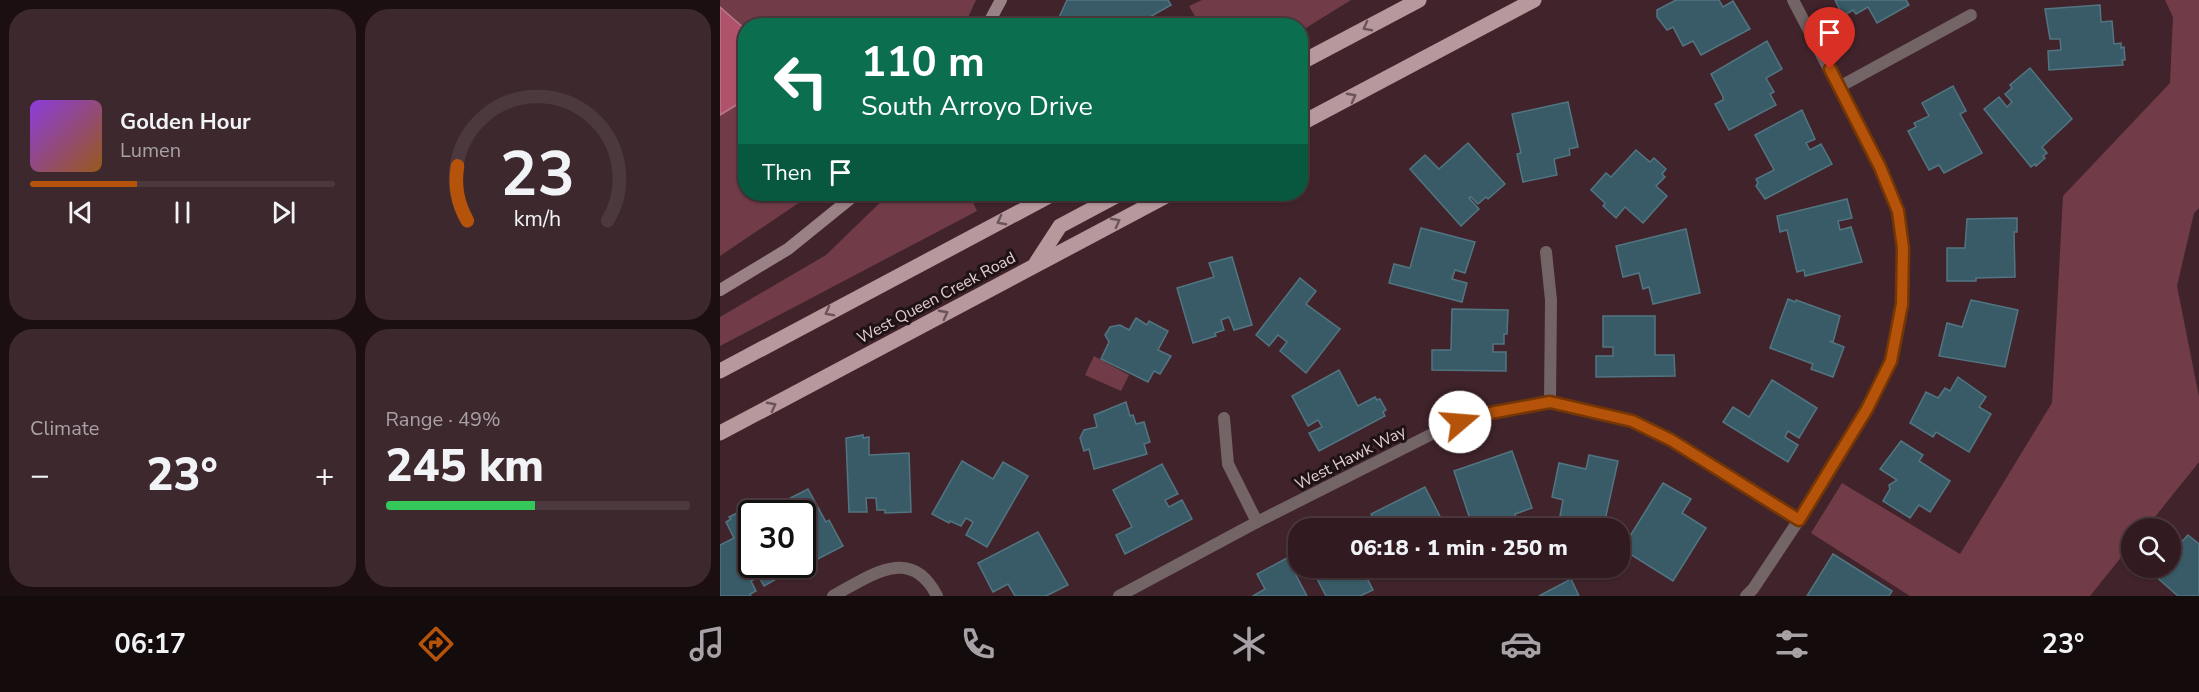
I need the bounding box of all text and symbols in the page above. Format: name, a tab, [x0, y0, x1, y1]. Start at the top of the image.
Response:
pin	[1804, 7, 1855, 69]
icon: arrive	[1813, 16, 1846, 49]
one-way arrow	[1363, 20, 1373, 31]
text: 110 m	[861, 34, 985, 91]
icon: left	[762, 42, 840, 120]
text: South Arroyo Drive	[861, 88, 1093, 125]
one-way arrow	[1346, 93, 1356, 104]
text: Golden Hour	[120, 107, 251, 137]
text: 23	[500, 133, 575, 218]
text: Lumen	[120, 137, 181, 164]
icon: arrive	[824, 156, 857, 189]
text: Then	[762, 158, 812, 188]
icon: previous	[64, 196, 97, 229]
icon: pause	[166, 196, 199, 229]
icon: next	[267, 196, 300, 229]
text: km/h	[514, 205, 561, 235]
one-way arrow	[997, 214, 1008, 225]
one-way arrow	[1110, 218, 1120, 229]
street label: West Queen Creek Road	[853, 247, 1020, 349]
one-way arrow	[825, 305, 836, 317]
one-way arrow	[937, 310, 948, 321]
position arrow	[1428, 390, 1492, 454]
one-way arrow	[765, 402, 776, 413]
text: Range · 49%	[386, 406, 501, 433]
text: Climate	[30, 415, 99, 442]
street label: West Hawk Way	[1291, 420, 1410, 495]
text: 245 km	[386, 436, 544, 497]
text: 23°	[147, 445, 218, 506]
text: −	[30, 453, 50, 498]
text: +	[315, 453, 335, 498]
speed limit sign: 30	[738, 500, 816, 578]
map controls	[2121, 518, 2181, 578]
button: search	[2121, 518, 2181, 578]
text: 06:18 · 1 min · 250 m	[1350, 533, 1568, 563]
icon: directions	[415, 623, 457, 665]
icon: music	[686, 623, 728, 665]
icon: phone	[957, 623, 999, 665]
icon: climate	[1228, 623, 1270, 665]
icon: car	[1500, 623, 1542, 665]
icon: filters	[1771, 623, 1813, 665]
text: 06:17	[115, 626, 186, 663]
text: 23°	[2042, 626, 2084, 663]

